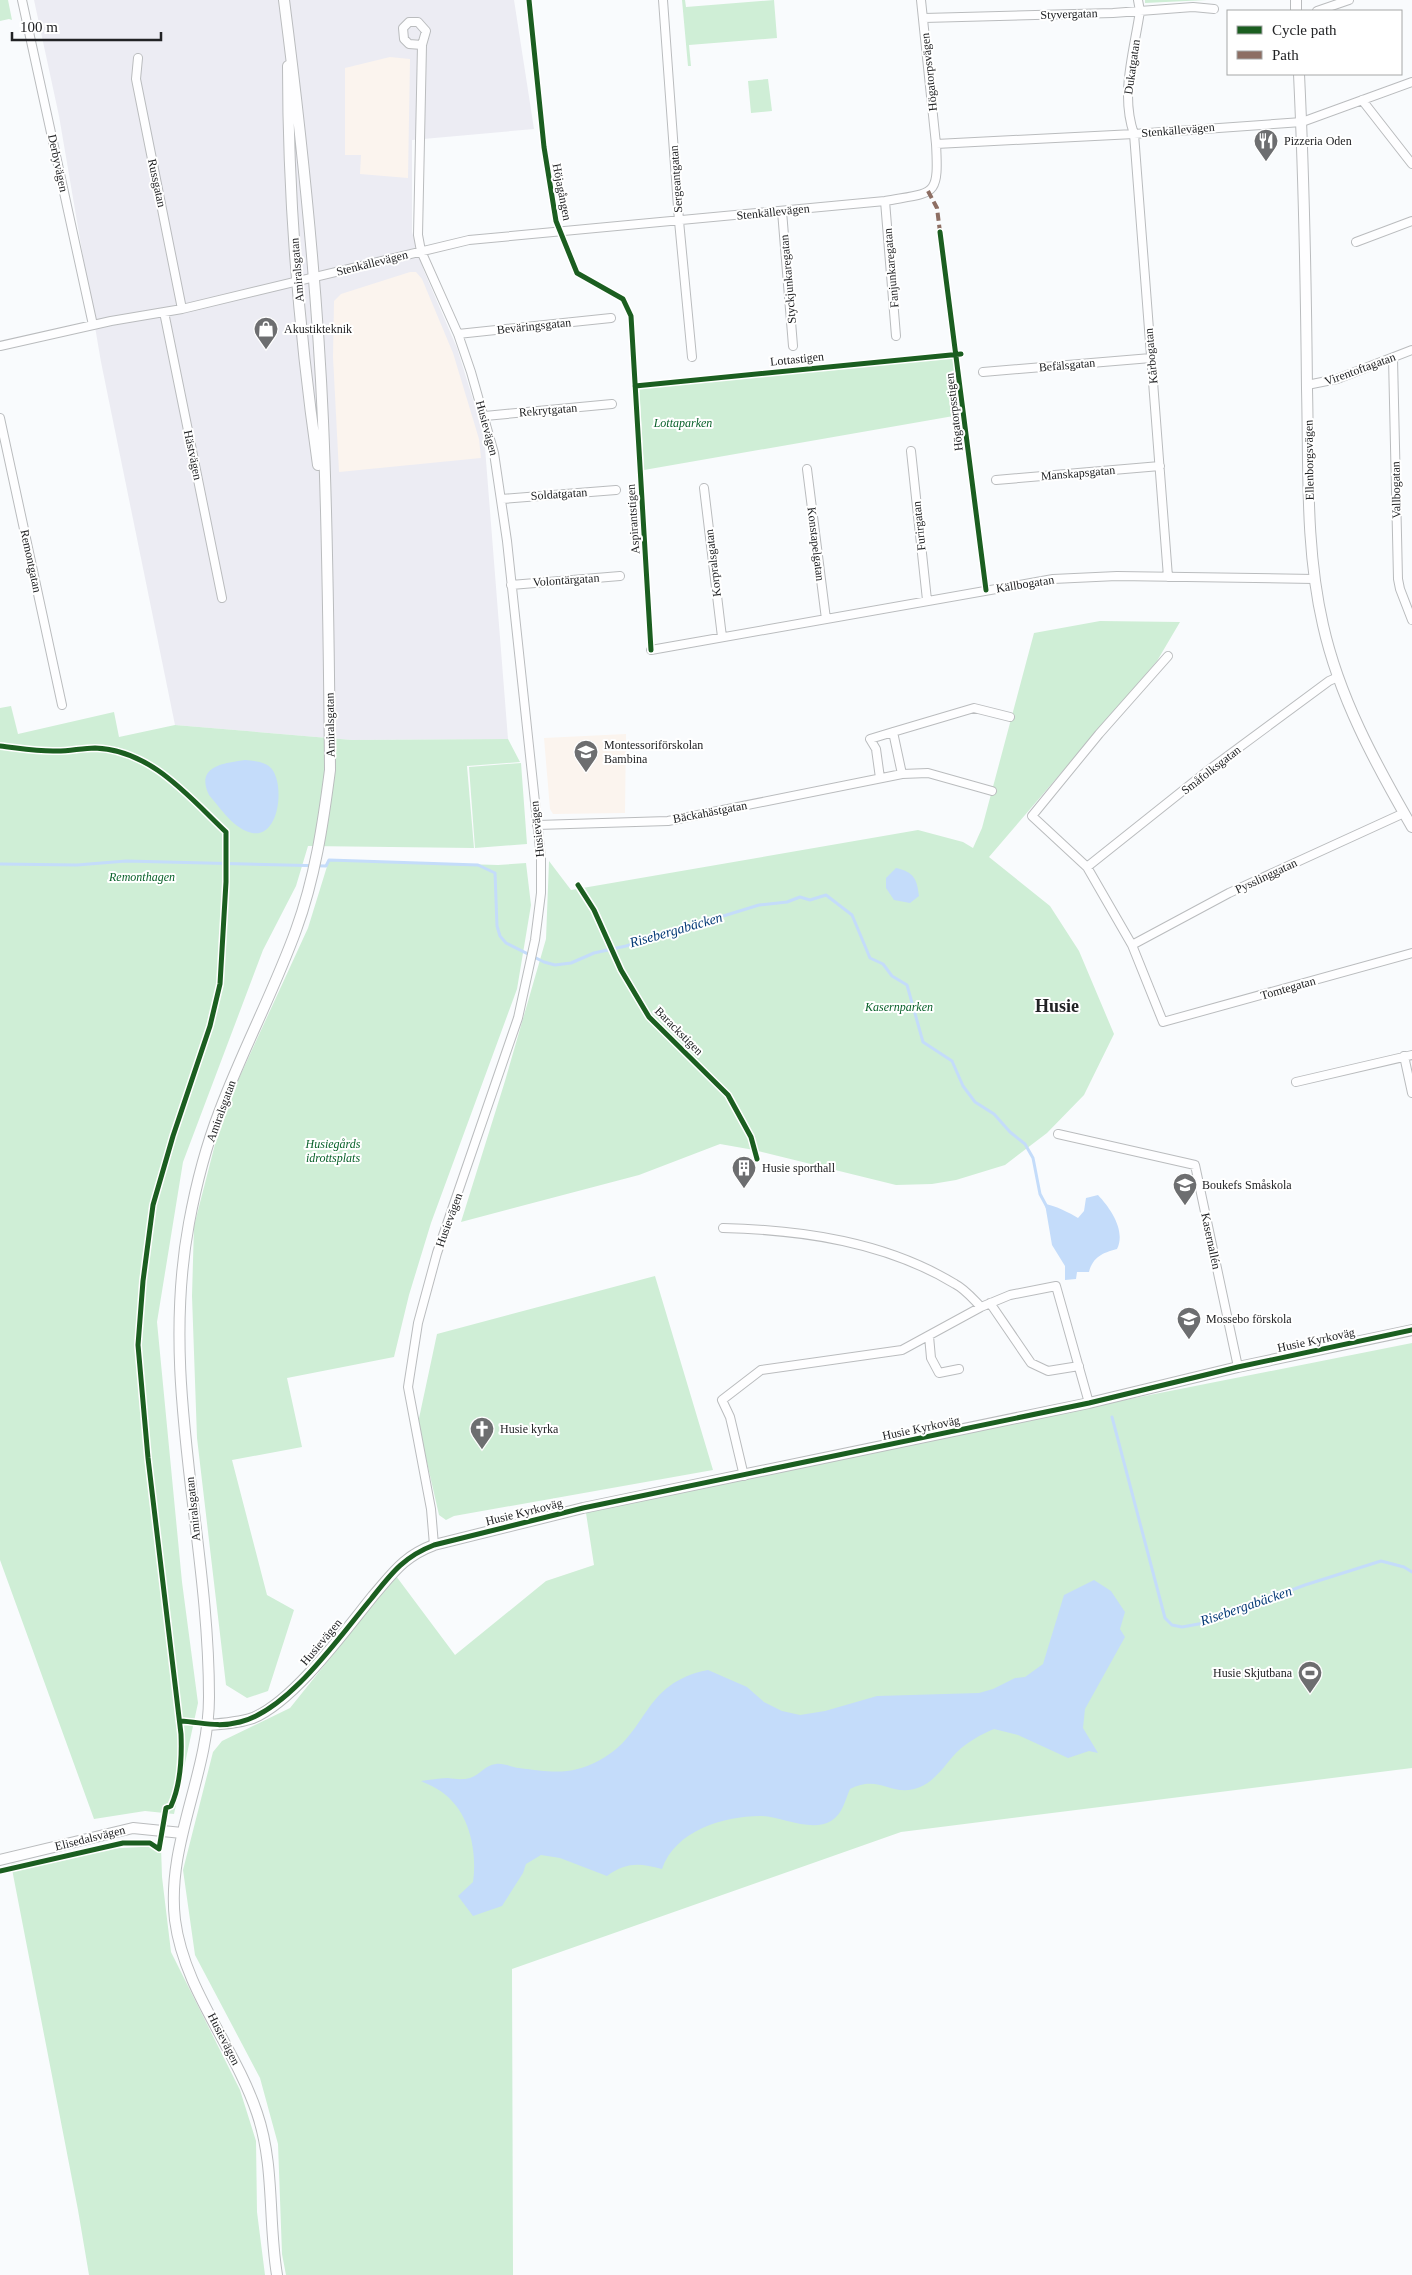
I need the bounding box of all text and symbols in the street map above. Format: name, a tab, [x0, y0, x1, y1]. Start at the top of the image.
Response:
street label: Styvergatan	[1040, 6, 1098, 22]
scale bar	[12, 10, 161, 42]
legend	[1227, 10, 1402, 75]
text: 100 m	[20, 19, 58, 35]
text: Cycle path	[1272, 22, 1337, 38]
street label: Högatorpsvägen	[918, 32, 940, 112]
street label: Dukatgatan	[1121, 39, 1143, 95]
text: Path	[1272, 47, 1299, 63]
street label: Stenkällevägen	[1141, 120, 1215, 140]
restaurant icon: Pizzeria Oden	[1253, 128, 1279, 162]
street label: Derbyvägen	[45, 133, 71, 193]
place label: Pizzeria Oden	[1284, 134, 1352, 148]
street label: Sergeantgatan	[667, 145, 685, 213]
street label: Russgatan	[145, 157, 169, 209]
street label: Höjagången	[550, 162, 574, 222]
street label: Stenkällevägen	[736, 201, 810, 223]
street label: Fanjunkaregatan	[881, 228, 901, 308]
street label: Styckjunkaregatan	[777, 234, 799, 324]
street label: Amiralsgatan	[287, 237, 307, 303]
street label: Stenkällevägen	[335, 247, 409, 279]
street label: Beväringsgatan	[496, 315, 572, 337]
shop icon: Akustikteknik	[253, 316, 279, 350]
place label: Akustikteknik	[284, 322, 352, 336]
street label: Kårbogatan	[1142, 328, 1160, 384]
street label: Lottastigen	[769, 349, 825, 369]
street label: Virentoftagatan	[1323, 350, 1397, 388]
street label: Befälsgatan	[1038, 356, 1096, 374]
street label: Högatorpsstigen	[942, 372, 966, 452]
street label: Husievägen	[473, 399, 501, 457]
street label: Rekrytgatan	[518, 400, 578, 420]
park label: Lottaparken	[653, 416, 712, 430]
street label: Ellenborgsvägen	[1301, 420, 1317, 500]
street label: Hästvägen	[181, 429, 205, 481]
street label: Vallbogatan	[1389, 461, 1403, 519]
street label: Manskapsgatan	[1040, 463, 1116, 483]
street label: Aspirantstigen	[624, 484, 642, 554]
street label: Soldatgatan	[530, 485, 588, 503]
street label: Furirgatan	[909, 501, 929, 551]
street label: Konstapelgatan	[805, 506, 827, 582]
street label: Remontgatan	[18, 528, 44, 594]
street label: Korpralsgatan	[702, 528, 724, 598]
street label: Volontärgatan	[532, 571, 600, 589]
street label: Källbogatan	[995, 572, 1055, 596]
street label: Amiralsgatan	[322, 693, 338, 757]
place label: Montessoriförskolan Bambina	[604, 738, 703, 766]
school or university icon: Montessoriförskolan Bambina	[573, 739, 599, 773]
street label: Småfolksgatan	[1179, 743, 1243, 797]
street label: Bäckahästgatan	[672, 798, 748, 826]
street label: Husievägen	[527, 800, 547, 858]
street label: Pysslinggatan	[1233, 856, 1299, 896]
park label: Remonthagen	[108, 870, 175, 884]
water label: Risebergabäcken	[627, 910, 724, 951]
street label: Tomtegatan	[1259, 973, 1317, 1003]
district label: Husie	[1035, 996, 1079, 1016]
park label: Kasernparken	[864, 1000, 933, 1014]
street label: Barackstigen	[652, 1004, 706, 1058]
street label: Amiralsgatan	[203, 1078, 239, 1144]
park label: Husiegårds idrottsplats	[305, 1137, 361, 1165]
building icon: Husie sporthall	[731, 1155, 757, 1189]
place label: Husie sporthall	[762, 1161, 836, 1175]
school or university icon: Boukefs Småskola	[1172, 1172, 1198, 1206]
place label: Boukefs Småskola	[1202, 1178, 1292, 1192]
street label: Husievägen	[433, 1191, 465, 1249]
street label: Kasernallén	[1198, 1212, 1224, 1270]
school or university icon: Mossebo förskola	[1176, 1306, 1202, 1340]
place label: Mossebo förskola	[1206, 1312, 1292, 1326]
street label: Husie Kyrkoväg	[1276, 1325, 1356, 1355]
street label: Husie Kyrkoväg	[881, 1413, 961, 1443]
church icon: Husie kyrka	[469, 1416, 495, 1450]
place label: Husie kyrka	[500, 1422, 559, 1436]
street label: Amiralsgatan	[183, 1476, 203, 1542]
street label: Husie Kyrkoväg	[484, 1496, 564, 1528]
water label: Risebergabäcken	[1197, 1583, 1294, 1629]
street label: Husievägen	[297, 1616, 345, 1668]
sports icon: Husie Skjutbana	[1297, 1660, 1323, 1694]
place label: Husie Skjutbana	[1213, 1666, 1293, 1680]
street label: Elisedalsvägen	[53, 1823, 127, 1853]
street label: Husievägen	[205, 2011, 243, 2067]

